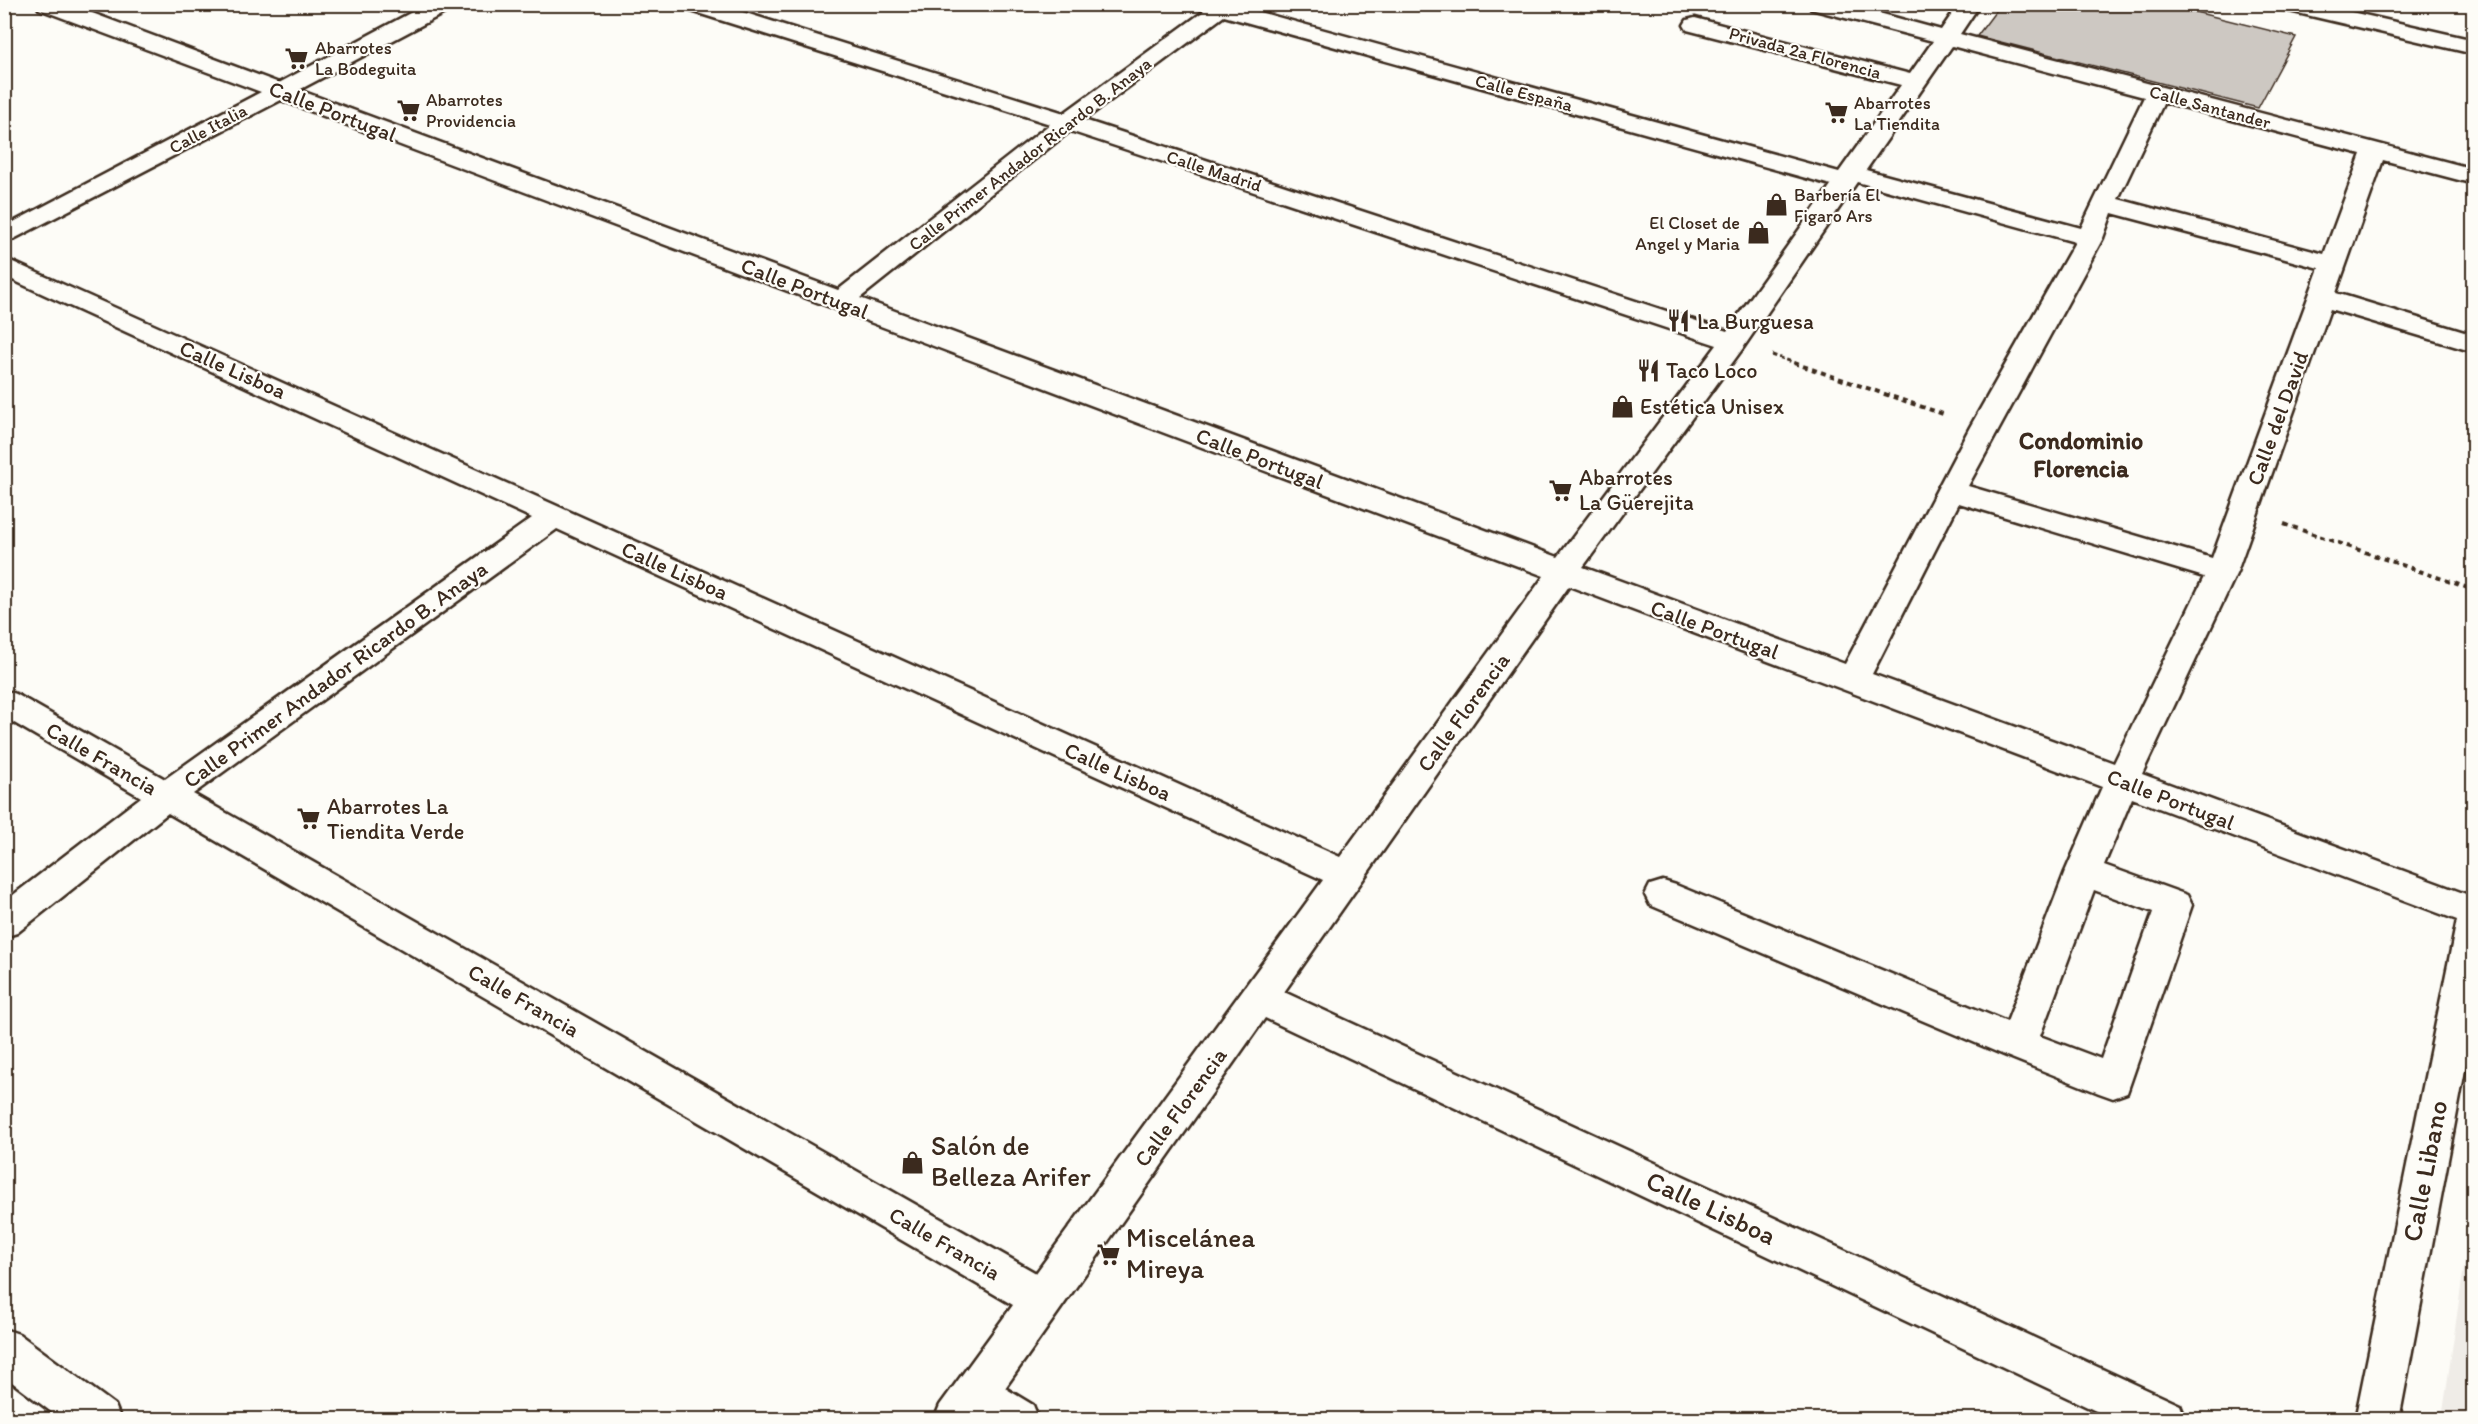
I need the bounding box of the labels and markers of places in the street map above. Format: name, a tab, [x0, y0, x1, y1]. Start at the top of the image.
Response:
place label: Abarrotes La Bodeguita	[315, 37, 417, 80]
supermarket icon: Abarrotes La Bodeguita	[284, 45, 310, 71]
place label: Abarrotes Providencia	[426, 89, 516, 132]
place label: Abarrotes La Tiendita	[1854, 92, 1940, 135]
supermarket icon: Abarrotes Providencia	[395, 97, 421, 123]
supermarket icon: Abarrotes La Tiendita	[1823, 100, 1849, 126]
place label: Barbería El Figaro Ars	[1794, 184, 1880, 227]
shop icon: Barbería El Figaro Ars	[1763, 192, 1789, 218]
place label: El Closet de Angel y Maria	[1635, 212, 1741, 255]
shop icon: El Closet de Angel y Maria	[1745, 220, 1771, 246]
restaurant icon: La Burguesa	[1666, 308, 1692, 334]
place label: La Burguesa	[1697, 308, 1814, 335]
restaurant icon: Taco Loco	[1635, 357, 1661, 383]
place label: Taco Loco	[1666, 357, 1758, 384]
shop icon: Estética Unisex	[1609, 393, 1635, 419]
place label: Estética Unisex	[1640, 393, 1784, 420]
place label: Abarrotes La Güerejita	[1579, 464, 1694, 516]
supermarket icon: Abarrotes La Güerejita	[1548, 477, 1574, 503]
place label: Abarrotes La Tiendita Verde	[327, 793, 464, 845]
supermarket icon: Abarrotes La Tiendita Verde	[296, 806, 322, 832]
place label: Salón de Belleza Arifer	[931, 1129, 1091, 1193]
shop icon: Salón de Belleza Arifer	[900, 1149, 926, 1175]
place label: Miscelánea Mireya	[1126, 1221, 1255, 1285]
supermarket icon: Miscelánea Mireya	[1095, 1241, 1121, 1267]

